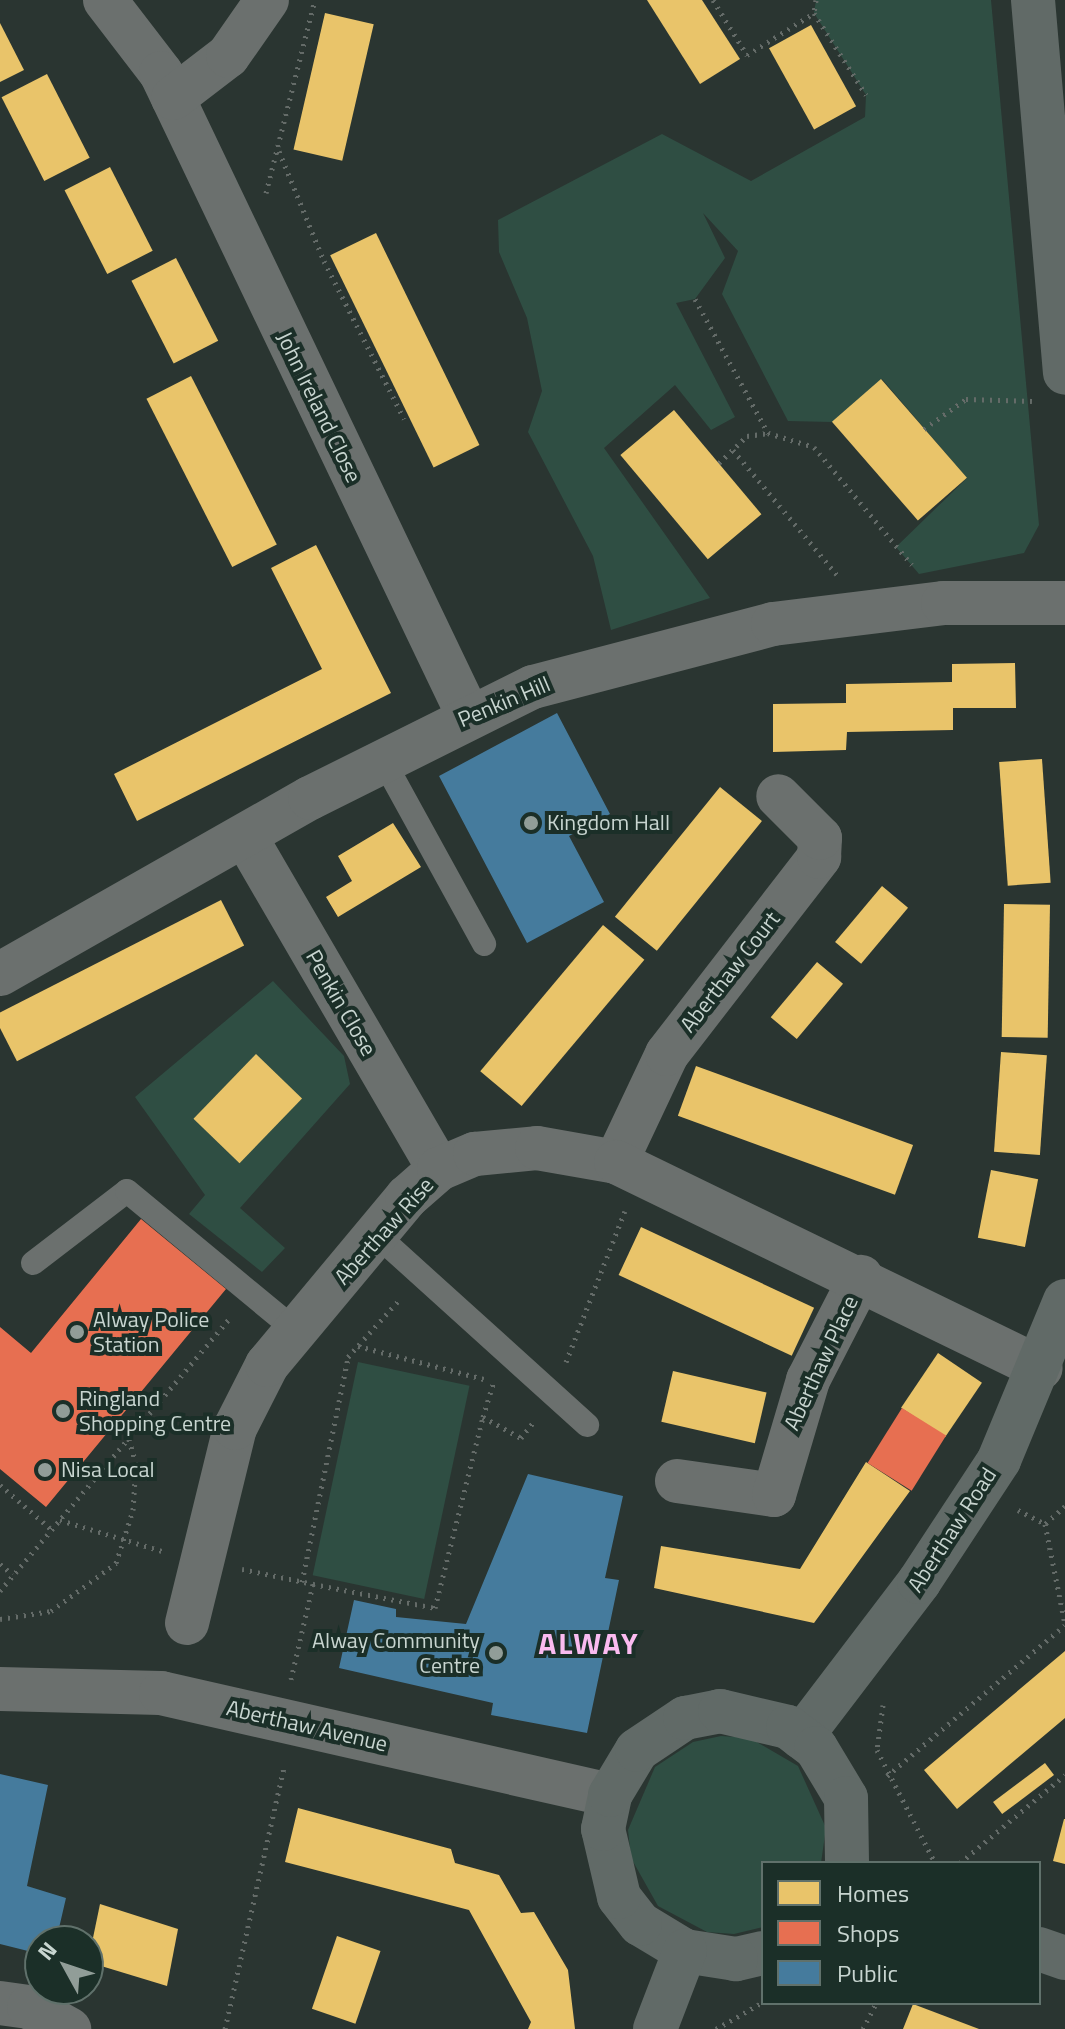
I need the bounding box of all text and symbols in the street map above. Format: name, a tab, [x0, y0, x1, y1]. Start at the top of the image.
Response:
street label: John Ireland Close	[271, 327, 367, 487]
street label: Penkin Hill	[454, 671, 554, 733]
place label: Kingdom Hall	[547, 810, 670, 836]
marker: Kingdom Hall	[522, 814, 540, 832]
street label: Aberthaw Court	[675, 906, 785, 1038]
street label: Penkin Close	[300, 945, 382, 1061]
street label: Aberthaw Rise	[329, 1172, 439, 1290]
street label: Aberthaw Place	[778, 1292, 864, 1434]
place label: Alway Police Station	[93, 1306, 209, 1358]
marker: Alway Police Station	[68, 1323, 86, 1341]
place label: Ringland Shopping Centre	[79, 1385, 231, 1436]
marker: Ringland Shopping Centre	[54, 1402, 72, 1420]
place label: Nisa Local	[61, 1457, 155, 1483]
marker: Nisa Local	[36, 1461, 54, 1479]
street label: Aberthaw Road	[902, 1463, 1002, 1597]
district label: ALWAY	[538, 1625, 640, 1661]
place label: Alway Community Centre	[312, 1627, 480, 1678]
marker: Alway Community Centre	[487, 1644, 505, 1662]
street label: Aberthaw Avenue	[224, 1695, 390, 1757]
legend	[761, 1861, 1041, 2005]
text: Homes	[837, 1875, 909, 1911]
text: Shops	[837, 1915, 899, 1951]
north arrow	[24, 1925, 104, 2005]
text: N	[29, 1934, 65, 1968]
text: Public	[837, 1955, 898, 1991]

